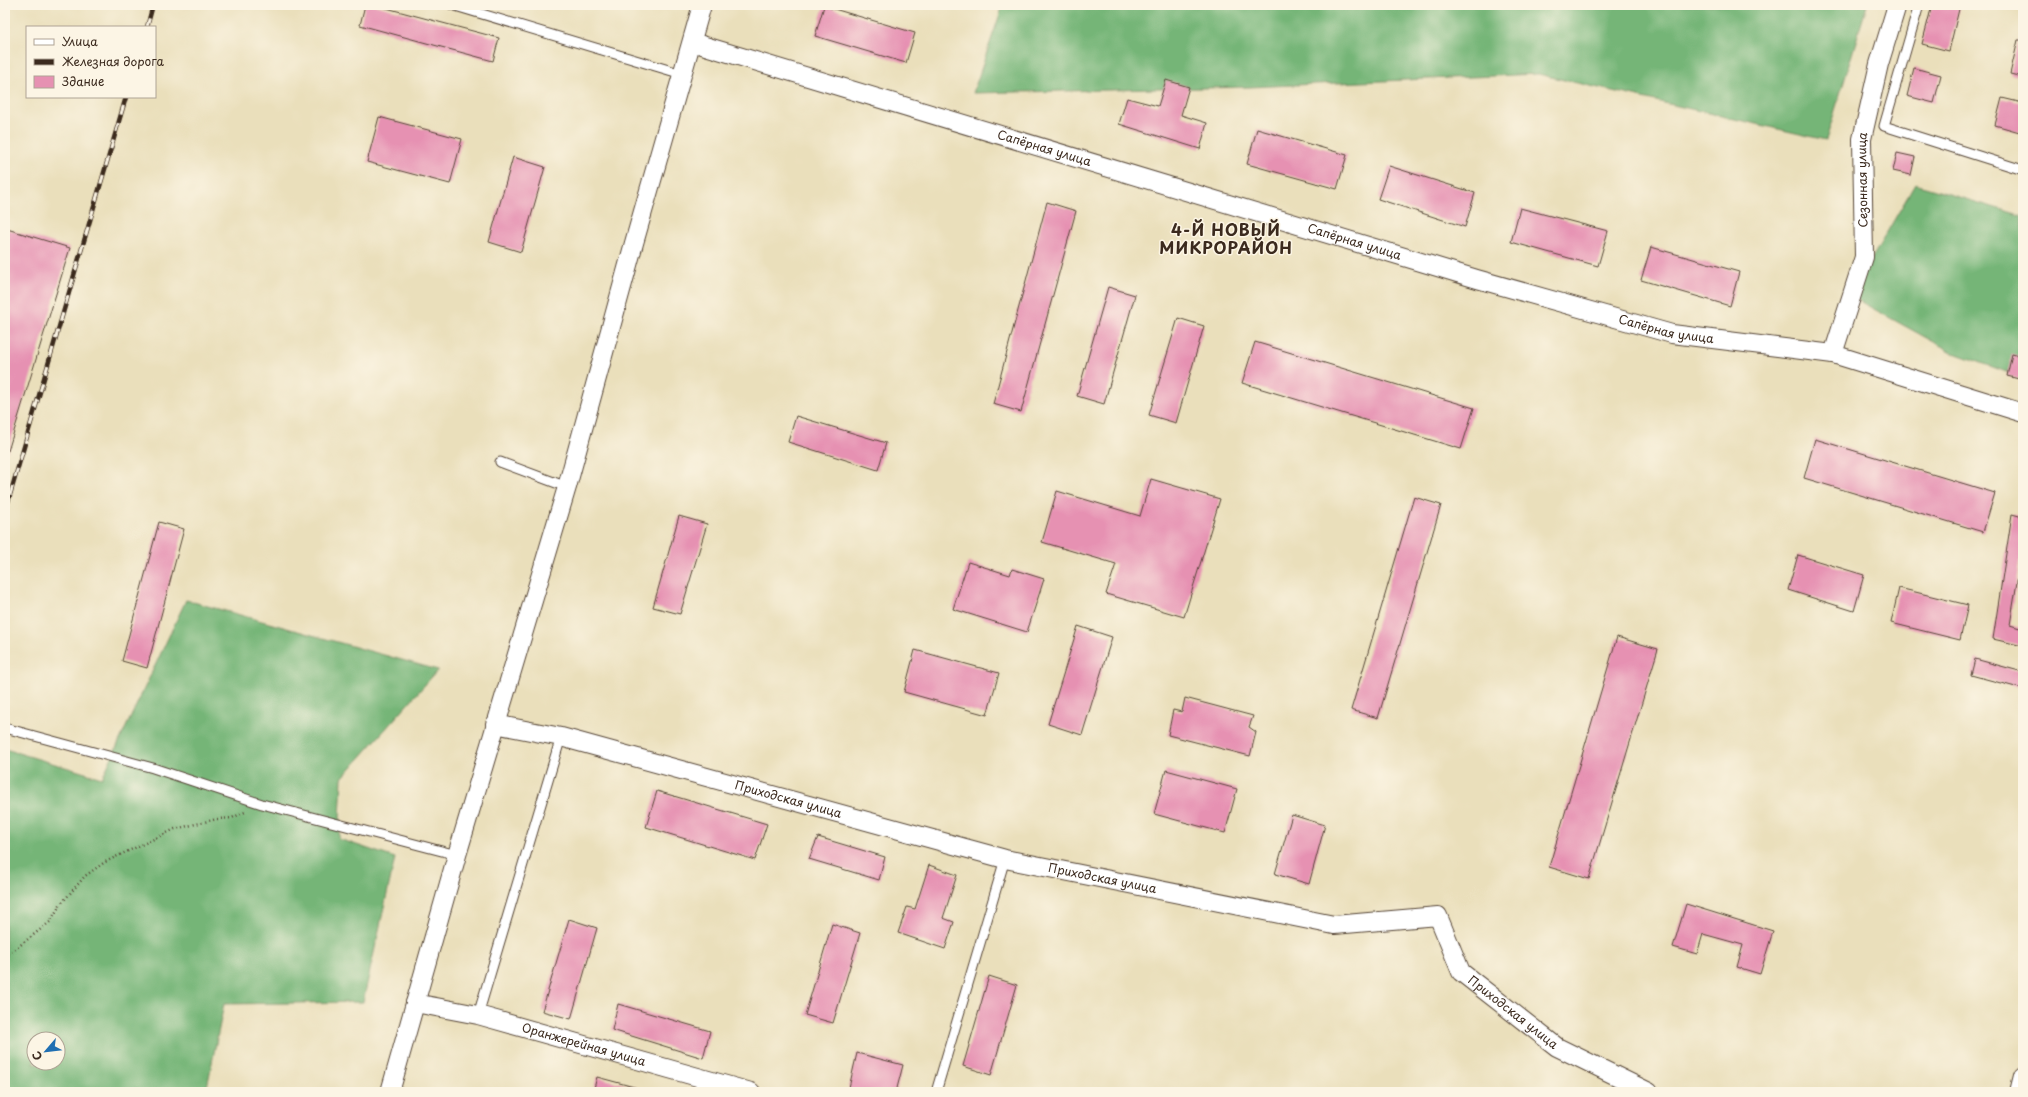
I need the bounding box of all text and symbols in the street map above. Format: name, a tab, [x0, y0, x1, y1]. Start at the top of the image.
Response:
legend	[26, 26, 156, 98]
text: Улица	[62, 32, 98, 50]
text: Железная дорога	[62, 52, 165, 70]
text: Здание	[62, 72, 104, 90]
street label: Сапёрная улица	[995, 125, 1094, 170]
street label: Сезонная улица	[1852, 130, 1872, 228]
district label: 4-Й НОВЫЙ МИКРОРАЙОН	[1159, 217, 1293, 259]
street label: Сапёрная улица	[1306, 218, 1404, 264]
street label: Сапёрная улица	[1617, 309, 1715, 347]
street label: Приходская улица	[733, 775, 845, 822]
street label: Приходская улица	[1047, 858, 1159, 897]
street label: Приходская улица	[1464, 971, 1563, 1053]
street label: Оранжерейная улица	[520, 1018, 649, 1070]
north arrow	[26, 1031, 66, 1071]
text: С	[27, 1048, 46, 1064]

